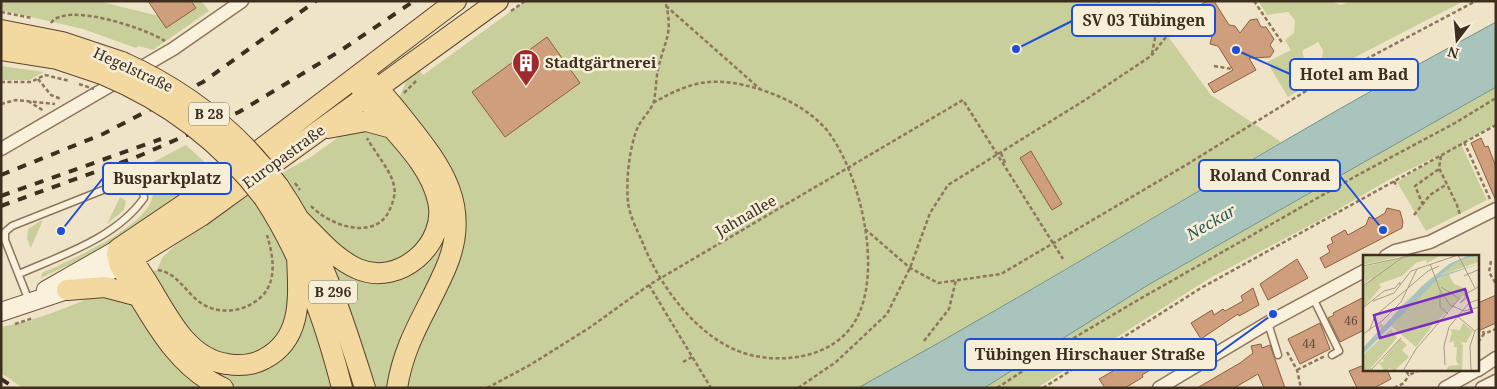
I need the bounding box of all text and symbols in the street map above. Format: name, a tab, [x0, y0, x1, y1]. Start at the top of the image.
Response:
callout: SV 03 Tübingen	[1072, 5, 1215, 36]
text: SV 03 Tübingen	[1082, 9, 1206, 31]
north arrow	[1432, 15, 1482, 65]
street label: Hegelstraße	[90, 42, 176, 96]
text: N	[1445, 42, 1461, 64]
building icon: Stadtgärtnerei	[511, 48, 541, 87]
place label: Stadtgärtnerei	[545, 52, 657, 72]
callout: Hotel am Bad	[1290, 59, 1418, 90]
text: Hotel am Bad	[1300, 63, 1409, 85]
road number: B 28	[189, 102, 229, 126]
street label: Europastraße	[238, 120, 329, 193]
callout: Roland Conrad	[1199, 160, 1340, 191]
callout: Busparkplatz	[103, 163, 231, 194]
text: Roland Conrad	[1210, 164, 1331, 186]
text: Busparkplatz	[113, 167, 221, 189]
street label: Jahnallee	[711, 190, 779, 241]
water label: Neckar	[1181, 199, 1240, 245]
inset map	[1363, 255, 1480, 372]
road number: B 296	[309, 280, 357, 304]
house number: 46	[1344, 312, 1358, 329]
house number: 44	[1302, 335, 1316, 352]
callout: Tübingen Hirschauer Straße	[965, 339, 1216, 370]
text: Tübingen Hirschauer Straße	[975, 343, 1205, 365]

